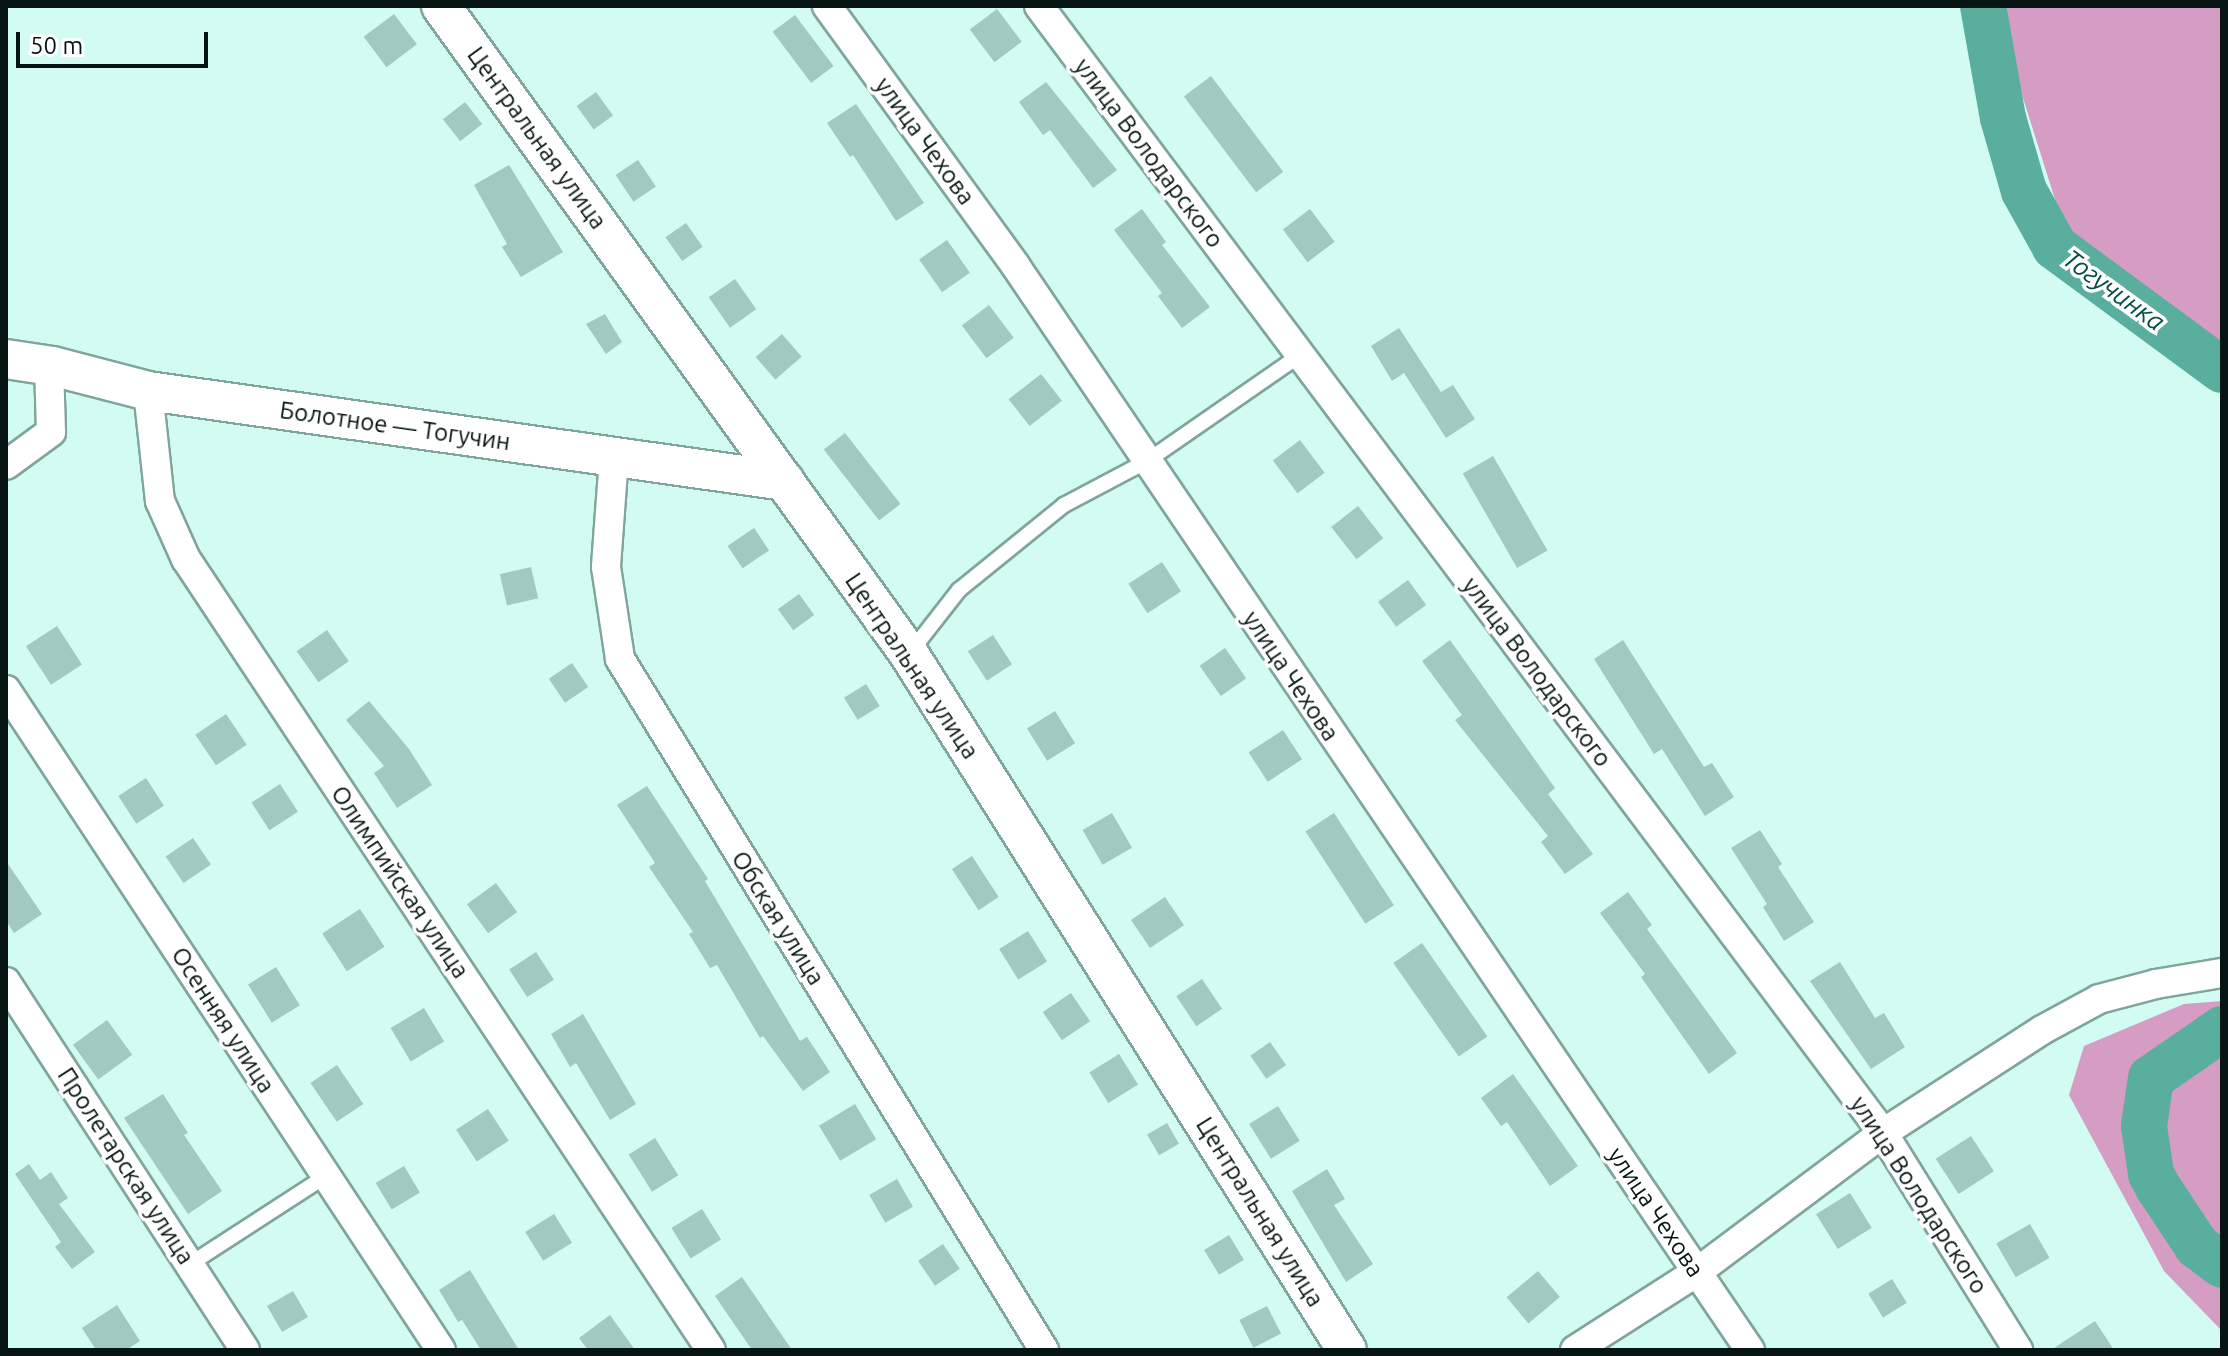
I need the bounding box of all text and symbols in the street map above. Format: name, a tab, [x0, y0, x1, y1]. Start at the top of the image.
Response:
scale bar	[20, 16, 212, 66]
text: 50 m	[30, 32, 83, 59]
street label: Центральная улица	[461, 41, 613, 235]
street label: улица Володарского	[1068, 53, 1230, 253]
street label: улица Чехова	[869, 72, 981, 210]
water label: Тогучинка	[2057, 243, 2171, 337]
street label: Болотное — Тогучин	[278, 396, 512, 456]
street label: Центральная улица	[839, 568, 985, 764]
street label: улица Володарского	[1456, 572, 1618, 772]
street label: улица Чехова	[1237, 606, 1345, 746]
street label: Олимпийская улица	[325, 780, 475, 984]
street label: Обская улица	[725, 846, 831, 990]
street label: Осенняя улица	[165, 942, 281, 1098]
street label: Пролетарская улица	[52, 1062, 200, 1270]
street label: улица Володарского	[1844, 1091, 1994, 1299]
street label: Центральная улица	[1190, 1112, 1330, 1312]
street label: улица Чехова	[1602, 1142, 1710, 1282]

